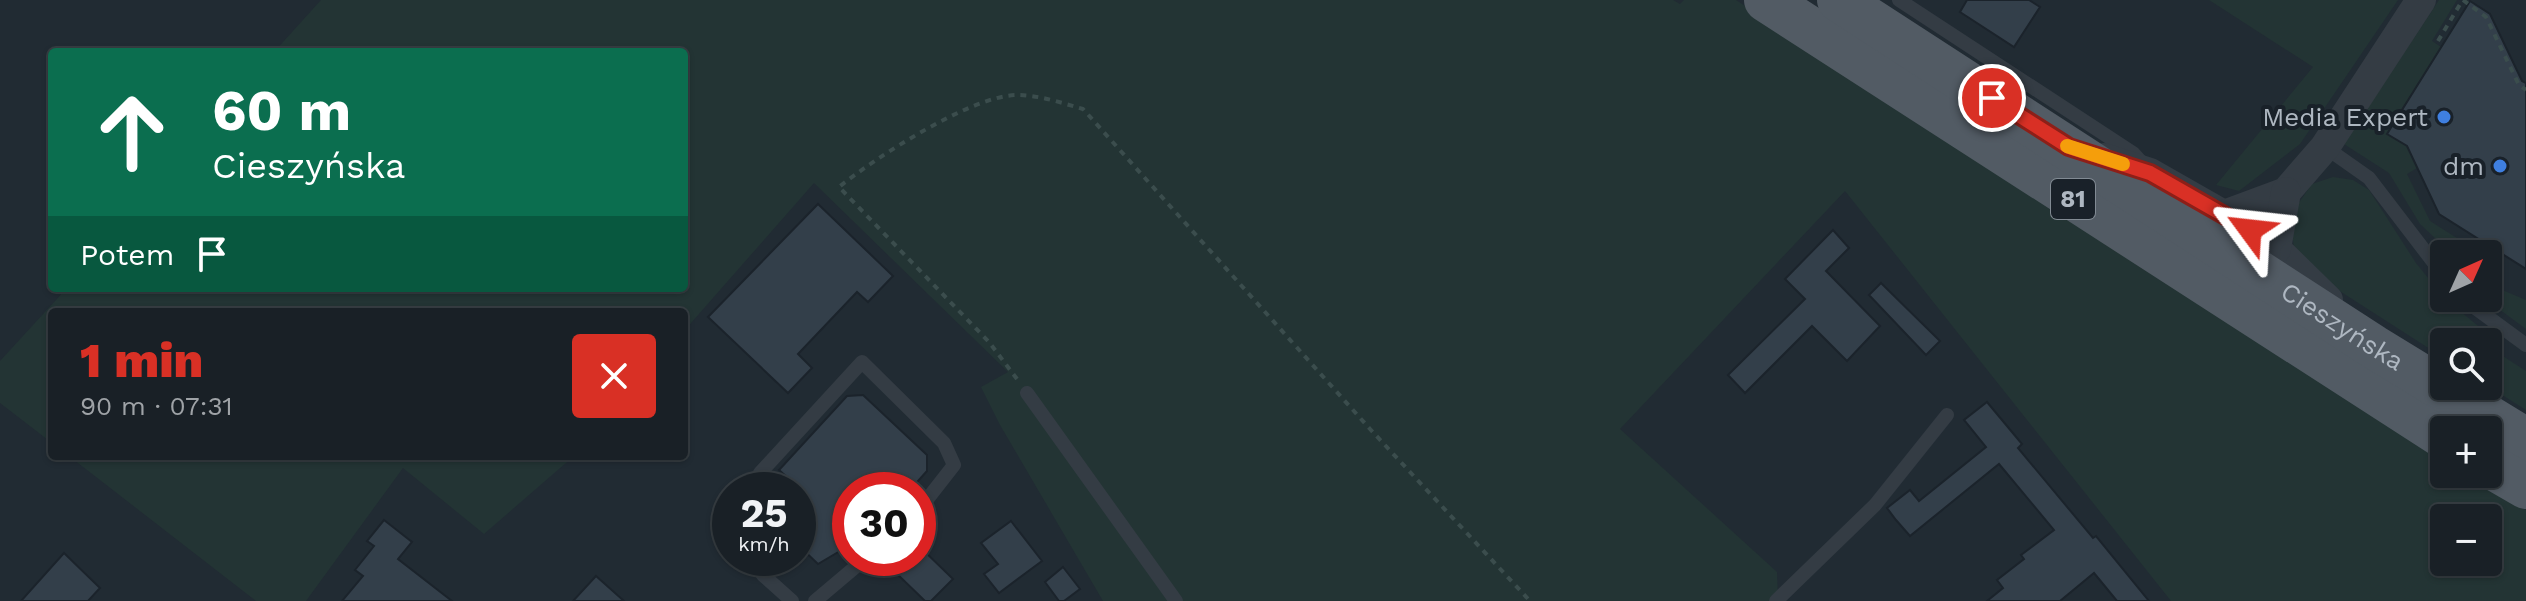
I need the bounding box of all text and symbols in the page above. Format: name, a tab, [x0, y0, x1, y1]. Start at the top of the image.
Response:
pin	[1958, 64, 2026, 132]
icon: arrive	[1970, 76, 2014, 120]
text: 60 m	[212, 78, 351, 144]
icon: ahead	[80, 80, 184, 184]
place label: Media Expert	[2262, 102, 2428, 132]
marker: Media Expert	[2435, 108, 2453, 126]
text: Cieszyńska	[212, 145, 406, 187]
place label: dm	[2443, 151, 2484, 181]
marker: dm	[2491, 157, 2509, 175]
road number: 81	[2051, 179, 2095, 219]
position arrow	[2208, 188, 2292, 272]
icon: arrive	[190, 232, 234, 276]
text: Potem	[80, 237, 174, 272]
north arrow	[2430, 240, 2502, 312]
map controls	[2430, 240, 2502, 576]
street label: Cieszyńska	[2276, 276, 2410, 377]
button: search	[2430, 328, 2502, 400]
text: 1 min	[80, 332, 203, 389]
button: close	[572, 334, 656, 418]
text: 90 m · 07:31	[80, 391, 233, 421]
button: +	[2430, 416, 2502, 488]
speed limit sign: 30	[832, 472, 936, 576]
text: 25	[740, 490, 788, 537]
button: −	[2430, 504, 2502, 576]
text: km/h	[738, 532, 790, 556]

